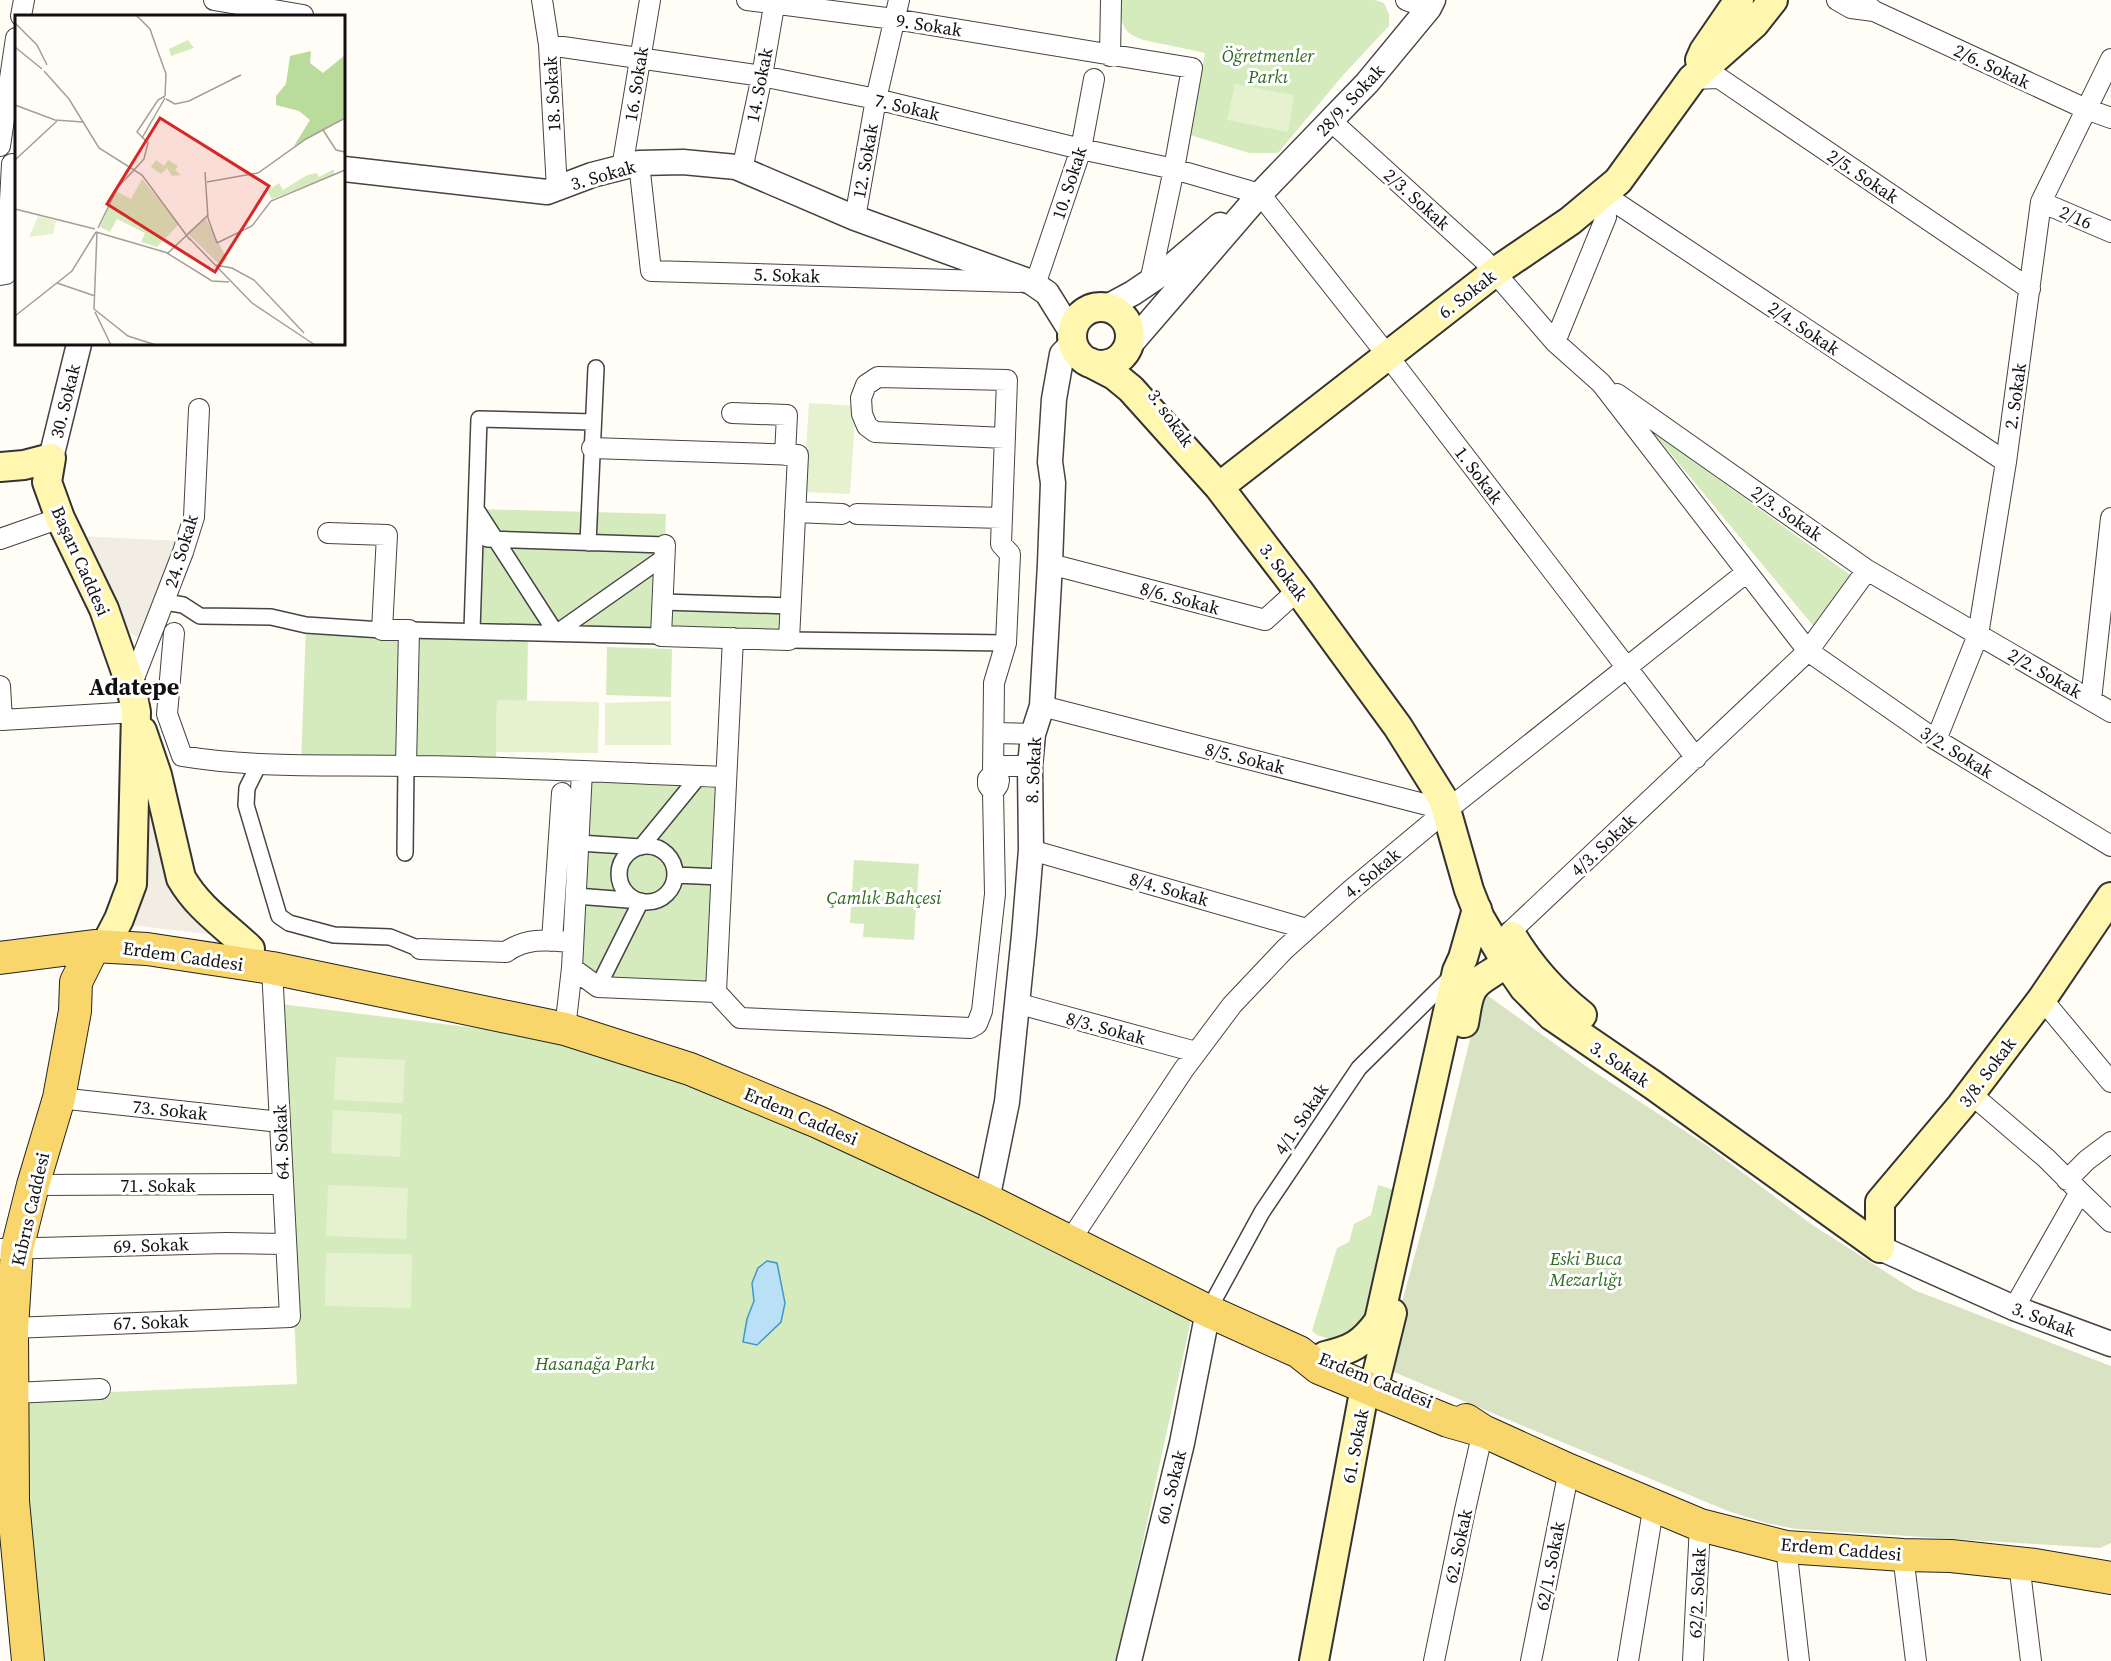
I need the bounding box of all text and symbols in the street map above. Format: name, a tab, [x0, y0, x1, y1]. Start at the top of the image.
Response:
street label: 9. Sokak	[894, 7, 964, 43]
inset map	[15, 15, 345, 345]
street label: 2/6. Sokak	[1950, 37, 2034, 95]
park label: Öğretmenler Parkı	[1222, 43, 1315, 89]
street label: 16. Sokak	[618, 45, 654, 123]
street label: 14. Sokak	[740, 45, 778, 124]
street label: 18. Sokak	[538, 56, 566, 132]
street label: 28/9. Sokak	[1310, 58, 1390, 142]
street label: 7. Sokak	[872, 87, 942, 127]
street label: 12. Sokak	[846, 122, 884, 200]
street label: 10. Sokak	[1045, 143, 1093, 223]
street label: 2/5. Sokak	[1822, 143, 1904, 209]
street label: 3. Sokak	[568, 154, 638, 196]
street label: 2/3. Sokak	[1378, 163, 1456, 236]
street label: 2/16	[2056, 199, 2096, 235]
street label: 5. Sokak	[753, 261, 821, 289]
street label: 6. Sokak	[1433, 264, 1501, 324]
street label: 2/4. Sokak	[1763, 295, 1845, 361]
street label: 30. Sokak	[44, 361, 86, 441]
street label: 2. Sokak	[1998, 361, 2032, 431]
street label: 3. sokak	[1142, 384, 1200, 452]
street label: 1. Sokak	[1449, 441, 1509, 509]
street label: 2/3. Sokak	[1747, 479, 1828, 547]
street label: Başarı Caddesi	[46, 502, 116, 620]
street label: 24. Sokak	[158, 511, 204, 591]
street label: 3. Sokak	[1254, 538, 1314, 606]
street label: 8/6. Sokak	[1137, 575, 1223, 621]
street label: 2/2. Sokak	[2004, 642, 2087, 704]
district label: Adatepe	[89, 670, 179, 703]
street label: 3/2. Sokak	[1916, 720, 1998, 784]
street label: 8. Sokak	[1019, 736, 1047, 804]
street label: 8/5. Sokak	[1203, 736, 1288, 780]
street label: 4/3. Sokak	[1565, 808, 1641, 882]
street label: 4. Sokak	[1339, 842, 1406, 904]
street label: 8/4. Sokak	[1126, 866, 1212, 912]
park label: Çamlık Bahçesi	[827, 885, 942, 910]
street label: Erdem Caddesi	[121, 935, 245, 977]
street label: 8/3. Sokak	[1063, 1005, 1149, 1051]
street label: 3/8. Sokak	[1953, 1032, 2022, 1112]
street label: 3. Sokak	[1585, 1035, 1655, 1093]
street label: 4/1. Sokak	[1268, 1078, 1334, 1160]
street label: Erdem Caddesi	[740, 1081, 862, 1151]
street label: 73. Sokak	[131, 1094, 209, 1126]
street label: 64. Sokak	[267, 1104, 295, 1180]
street label: Kıbrıs Caddesi	[5, 1150, 55, 1268]
street label: 71. Sokak	[120, 1173, 196, 1198]
street label: 69. Sokak	[113, 1231, 189, 1259]
park label: Eski Buca Mezarlığı	[1549, 1246, 1623, 1292]
street label: 3. Sokak	[2009, 1295, 2080, 1343]
street label: 67. Sokak	[113, 1308, 189, 1336]
street label: Erdem Caddesi	[1315, 1346, 1437, 1414]
park label: Hasanağa Parkı	[534, 1351, 656, 1376]
street label: 61. Sokak	[1336, 1406, 1374, 1485]
street label: 60. Sokak	[1150, 1447, 1192, 1527]
street label: 62. Sokak	[1438, 1506, 1478, 1585]
street label: 62/1. Sokak	[1529, 1519, 1571, 1613]
street label: Erdem Caddesi	[1779, 1531, 1903, 1567]
street label: 62/2. Sokak	[1682, 1547, 1712, 1639]

